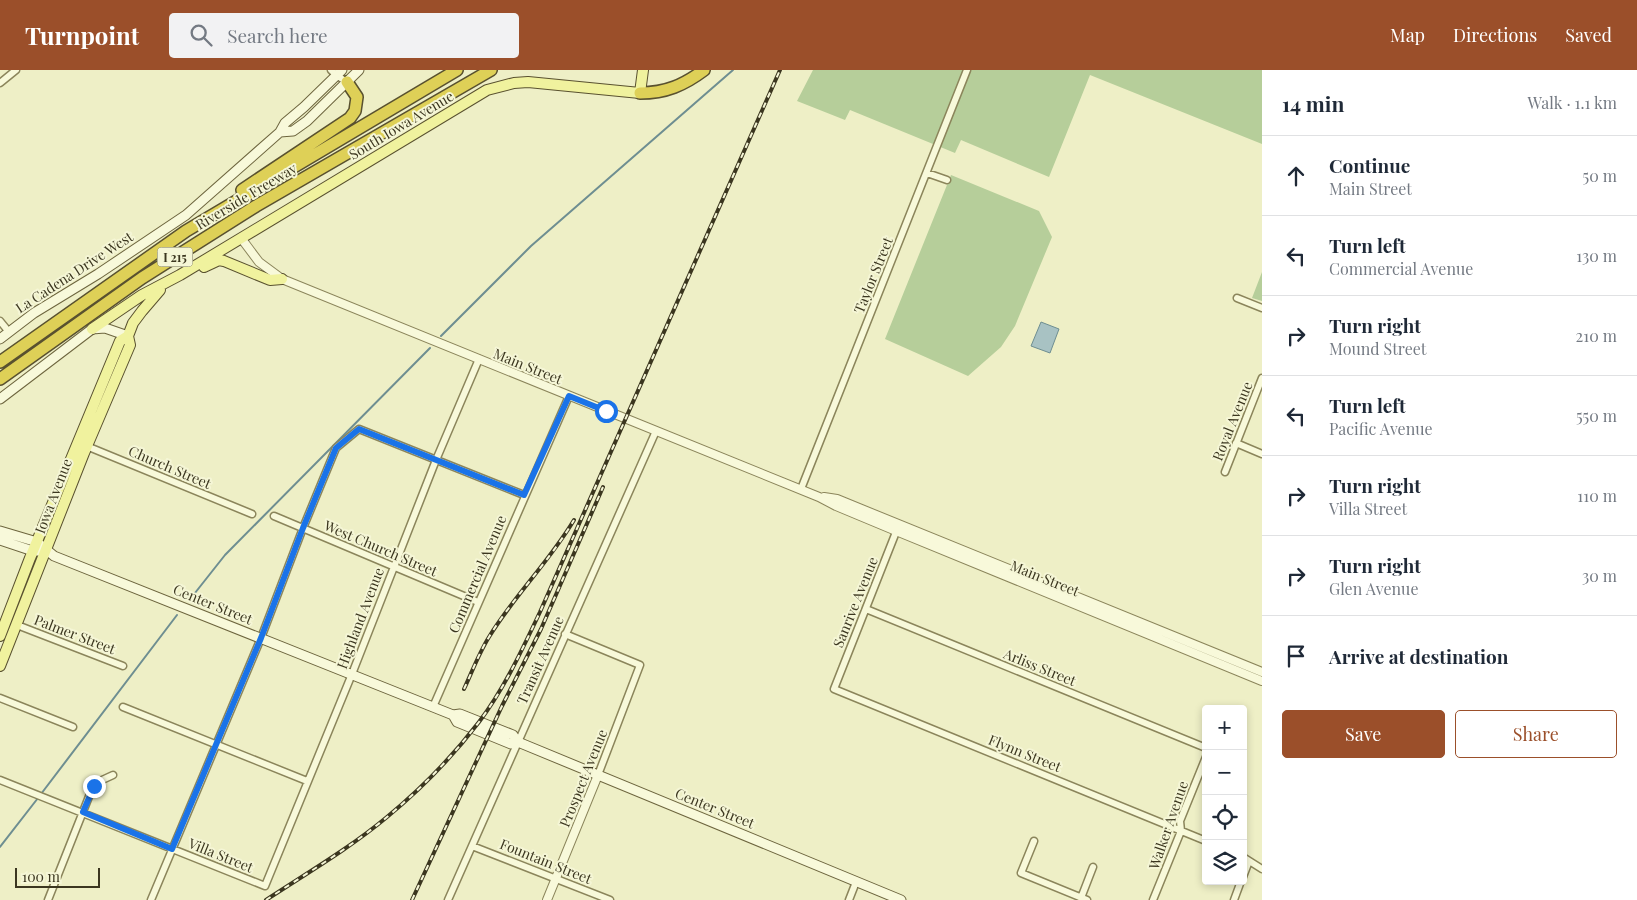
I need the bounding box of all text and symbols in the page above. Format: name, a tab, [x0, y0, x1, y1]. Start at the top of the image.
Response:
search box	[169, 13, 519, 58]
text: Turnpoint	[25, 19, 139, 51]
icon: search	[187, 21, 215, 49]
text: Search here	[227, 22, 328, 48]
text: Map	[1390, 23, 1425, 47]
text: Directions	[1453, 23, 1537, 47]
text: Saved	[1565, 23, 1612, 47]
street label: South Iowa Avenue	[345, 86, 457, 164]
text: 14 min	[1282, 89, 1344, 117]
text: Walk · 1.1 km	[1528, 92, 1617, 113]
text: Continue	[1329, 152, 1410, 178]
street label: Riverside Freeway	[192, 158, 300, 234]
icon: ahead	[1282, 162, 1310, 190]
text: 50 m	[1583, 165, 1617, 186]
text: Main Street	[1329, 178, 1412, 199]
street label: La Cadena Drive West	[12, 226, 137, 317]
text: Turn left	[1329, 232, 1406, 258]
street label: Taylor Street	[849, 233, 897, 316]
icon: left	[1282, 242, 1310, 270]
text: 130 m	[1576, 245, 1617, 266]
road number: I 215	[158, 248, 192, 266]
text: Commercial Avenue	[1329, 258, 1473, 279]
text: Turn right	[1329, 312, 1421, 338]
icon: right	[1282, 322, 1310, 350]
text: 210 m	[1576, 325, 1617, 346]
text: Mound Street	[1329, 338, 1427, 359]
street label: Main Street	[491, 344, 566, 389]
street label: Royal Avenue	[1207, 379, 1257, 463]
text: Turn left	[1329, 392, 1406, 418]
route start	[595, 400, 618, 423]
icon: left	[1282, 402, 1310, 430]
text: 550 m	[1576, 405, 1617, 426]
text: Pacific Avenue	[1329, 418, 1433, 439]
street label: Church Street	[126, 441, 215, 493]
street label: Iowa Avenue	[30, 456, 76, 536]
text: Turn right	[1329, 472, 1421, 498]
icon: right	[1282, 482, 1310, 510]
text: 110 m	[1577, 485, 1617, 506]
text: Villa Street	[1329, 498, 1407, 519]
street label: Commercial Avenue	[444, 512, 510, 636]
street label: West Church Street	[321, 515, 442, 581]
text: Turn right	[1329, 552, 1421, 578]
street label: Sanrive Avenue	[828, 554, 882, 650]
street label: Main Street	[1008, 556, 1083, 601]
icon: right	[1282, 562, 1310, 590]
street label: Highland Avenue	[332, 565, 388, 671]
text: 30 m	[1582, 565, 1617, 586]
text: Glen Avenue	[1329, 578, 1418, 599]
street label: Center Street	[170, 579, 257, 629]
street label: Palmer Street	[32, 610, 119, 659]
street label: Transit Avenue	[512, 613, 568, 707]
icon: arrive	[1282, 642, 1310, 670]
street label: Arliss Street	[1000, 643, 1080, 691]
text: Arrive at destination	[1329, 643, 1509, 669]
map controls	[1202, 705, 1247, 885]
button: +	[1202, 705, 1247, 750]
button: Save	[1282, 710, 1445, 758]
button: Share	[1455, 710, 1617, 758]
street label: Prospect Avenue	[555, 726, 611, 830]
street label: Flynn Street	[986, 730, 1065, 777]
button: −	[1202, 750, 1247, 795]
route end	[83, 775, 106, 798]
street label: Walker Avenue	[1144, 778, 1192, 873]
street label: Center Street	[672, 783, 759, 833]
button: locate	[1202, 795, 1247, 840]
street label: Villa Street	[185, 833, 257, 877]
street label: Fountain Street	[497, 834, 596, 888]
button: layers	[1202, 840, 1247, 885]
scale bar	[15, 865, 100, 888]
text: 100 m	[22, 867, 60, 886]

